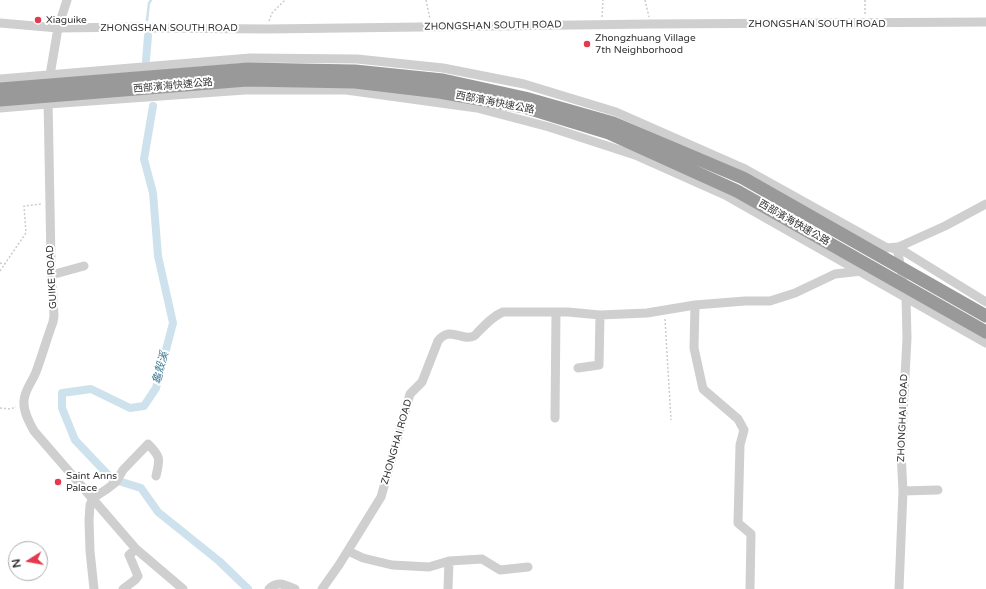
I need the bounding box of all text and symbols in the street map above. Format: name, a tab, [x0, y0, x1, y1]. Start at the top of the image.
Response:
place label: Xiaguike	[46, 14, 87, 26]
marker: Xiaguike	[33, 15, 43, 25]
street label: ZHONGSHAN SOUTH ROAD	[748, 18, 886, 30]
street label: ZHONGSHAN SOUTH ROAD	[424, 19, 562, 33]
street label: ZHONGSHAN SOUTH ROAD	[100, 22, 238, 34]
place label: Zhongzhuang Village 7th Neighborhood	[595, 32, 696, 56]
marker: Zhongzhuang Village 7th Neighborhood	[582, 39, 592, 49]
street label: 西部濱海快速公路	[133, 77, 213, 95]
street label: 西部濱海快速公路	[455, 89, 535, 117]
street label: 西部濱海快速公路	[756, 198, 832, 248]
street label: GUIKE ROAD	[44, 245, 60, 309]
water label: 龜殼溪	[150, 350, 172, 386]
street label: ZHONGHAI ROAD	[895, 374, 911, 462]
street label: ZHONGHAI ROAD	[379, 398, 415, 486]
place label: Saint Anns Palace	[66, 470, 117, 494]
marker: Saint Anns Palace	[53, 477, 63, 487]
north arrow	[8, 541, 48, 581]
text: N	[9, 558, 24, 569]

